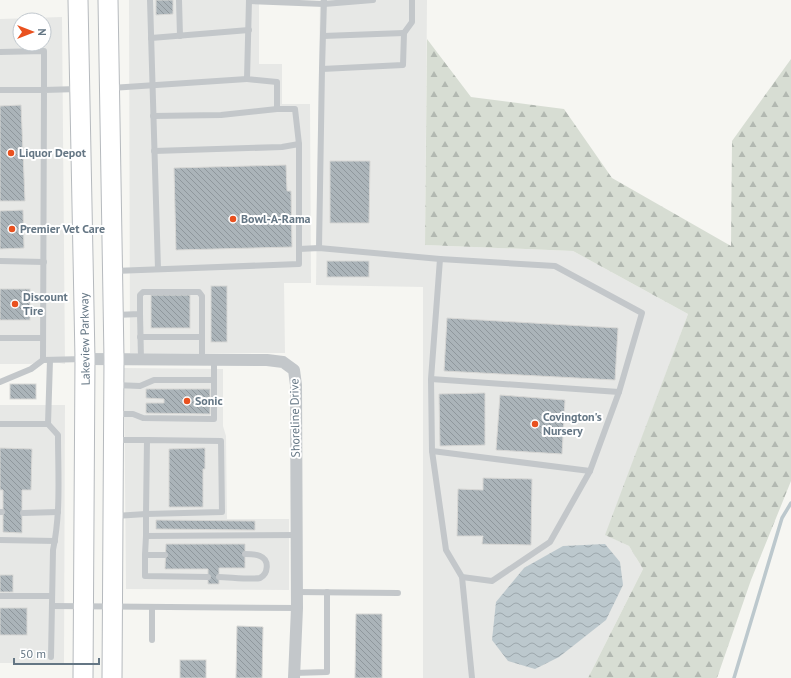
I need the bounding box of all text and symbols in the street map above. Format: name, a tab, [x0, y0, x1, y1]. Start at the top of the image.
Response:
north arrow	[12, 12, 52, 52]
text: N	[35, 28, 49, 36]
place label: Liquor Depot	[19, 145, 87, 160]
marker: Liquor Depot	[6, 148, 16, 158]
place label: Bowl-A-Rama	[241, 211, 311, 226]
marker: Bowl-A-Rama	[228, 214, 238, 224]
place label: Premier Vet Care	[20, 221, 105, 236]
marker: Premier Vet Care	[7, 224, 17, 234]
place label: Discount Tire	[23, 289, 68, 318]
street label: Lakeview Parkway	[76, 292, 93, 385]
marker: Discount Tire	[10, 299, 20, 309]
street label: Shoreline Drive	[286, 378, 303, 458]
place label: Sonic	[195, 393, 223, 408]
marker: Sonic	[182, 396, 192, 406]
place label: Covington's Nursery	[543, 409, 602, 438]
marker: Covington's Nursery	[530, 419, 540, 429]
scale bar	[14, 640, 99, 666]
text: 50 m	[20, 646, 46, 661]

